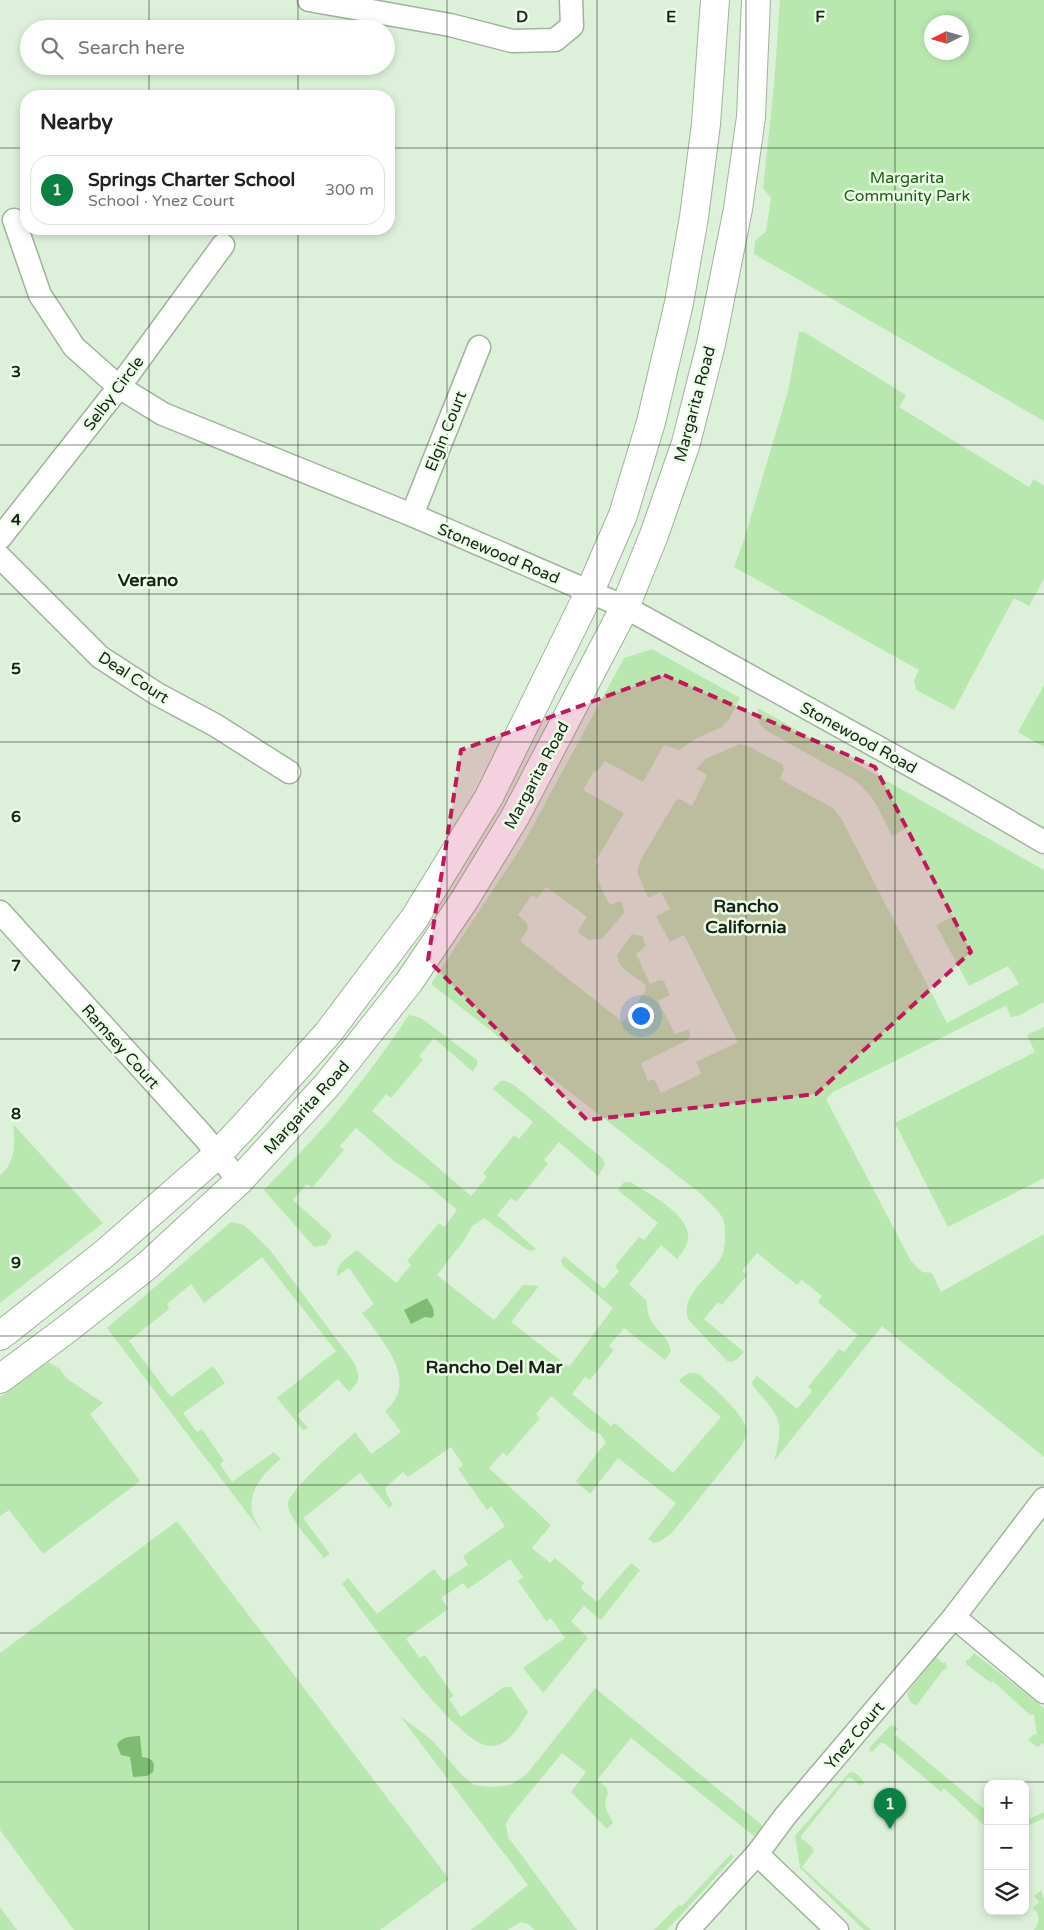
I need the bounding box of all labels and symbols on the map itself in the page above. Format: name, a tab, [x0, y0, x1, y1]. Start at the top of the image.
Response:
text: D	[516, 7, 528, 27]
text: E	[666, 7, 676, 27]
text: F	[815, 7, 825, 27]
north arrow	[924, 15, 969, 60]
park label: Margarita Community Park	[844, 168, 970, 206]
street label: Margarita Road	[670, 344, 720, 464]
street label: Selby Circle	[79, 352, 148, 435]
text: 3	[11, 362, 21, 382]
street label: Elgin Court	[421, 388, 471, 474]
text: 4	[11, 510, 21, 530]
street label: Stonewood Road	[435, 519, 563, 589]
district label: Verano	[118, 569, 178, 591]
street label: Deal Court	[94, 648, 173, 708]
text: 5	[11, 659, 21, 679]
street label: Stonewood Road	[797, 698, 920, 778]
street label: Margarita Road	[500, 718, 574, 833]
text: 6	[11, 807, 21, 827]
district label: Rancho California	[705, 895, 787, 938]
text: 7	[11, 956, 21, 976]
street label: Ramsey Court	[77, 1000, 164, 1093]
your location	[628, 1003, 654, 1029]
street label: Margarita Road	[259, 1057, 354, 1159]
text: 8	[11, 1104, 21, 1124]
text: 9	[11, 1253, 21, 1273]
district label: Rancho Del Mar	[426, 1356, 564, 1378]
street label: Ynez Court	[821, 1698, 889, 1774]
pin: 1	[874, 1788, 906, 1829]

